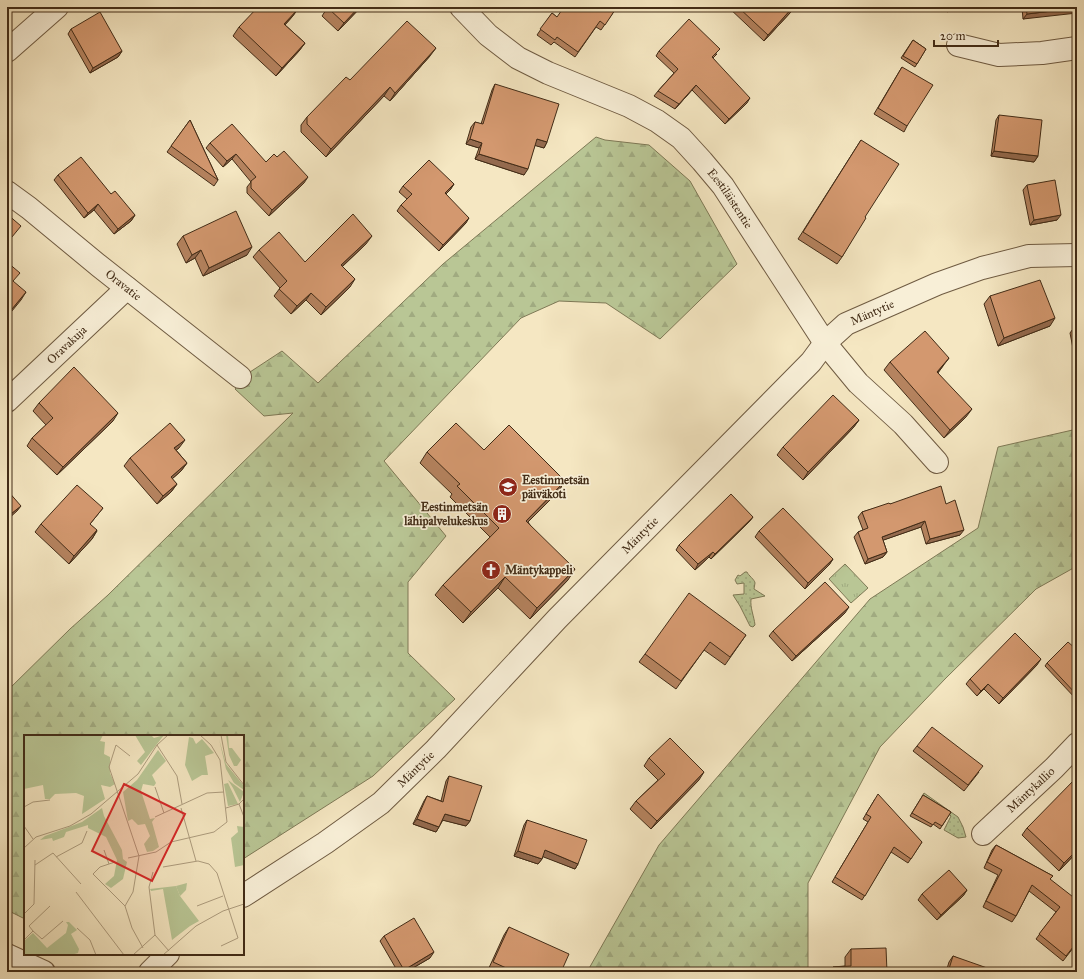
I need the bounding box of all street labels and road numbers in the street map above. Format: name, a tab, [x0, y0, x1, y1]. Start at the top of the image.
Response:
street label: Eestiläistentie	[704, 166, 756, 231]
street label: Oravatie	[103, 267, 144, 303]
street label: Mäntytie	[848, 297, 896, 328]
street label: Oravakuja	[44, 322, 90, 367]
street label: Mäntytie	[619, 514, 661, 557]
street label: Mäntytie	[394, 748, 437, 790]
street label: Mäntykallio	[1004, 764, 1057, 815]

